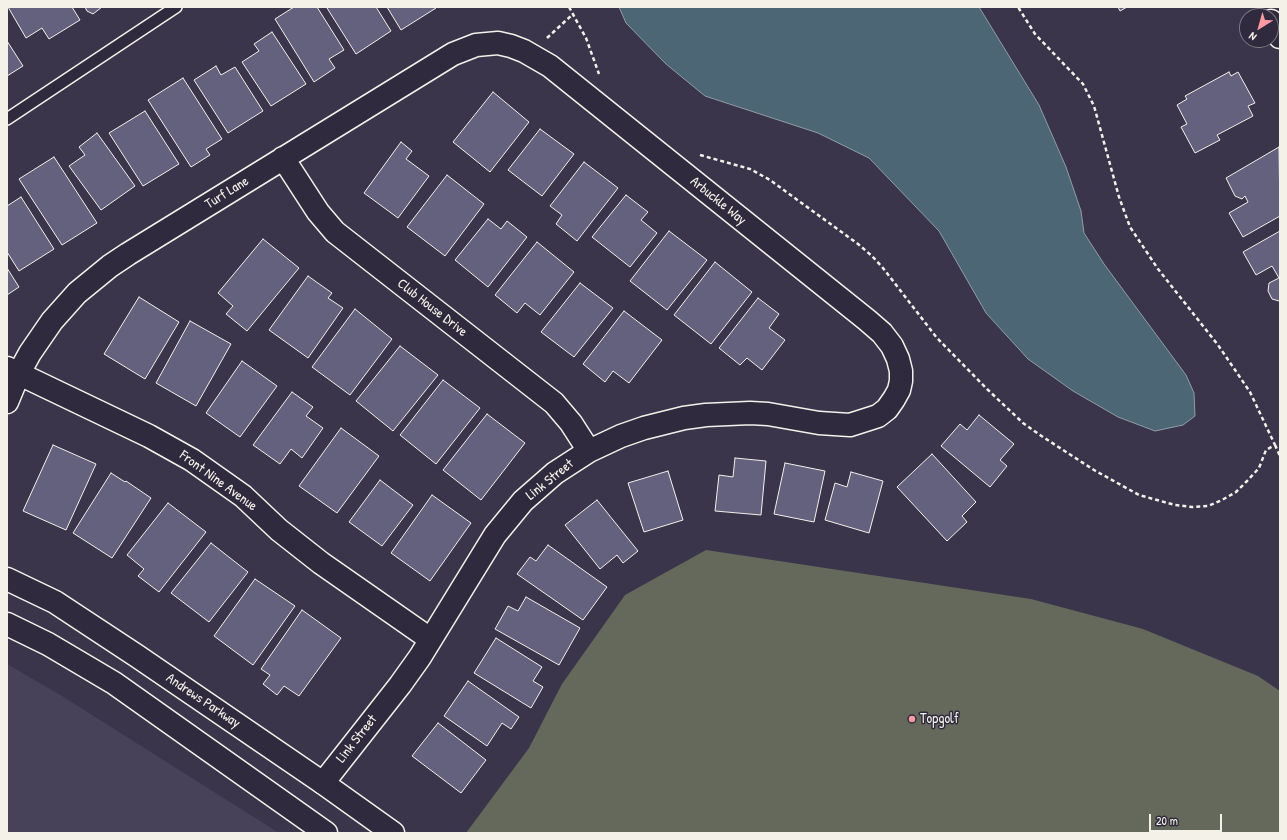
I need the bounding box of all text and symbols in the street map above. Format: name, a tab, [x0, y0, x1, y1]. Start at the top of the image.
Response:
north arrow	[1239, 8, 1279, 48]
text: N	[1246, 29, 1259, 44]
street label: Turf Lane	[202, 173, 252, 213]
street label: Arbuckle Way	[687, 173, 749, 229]
street label: Club House Drive	[394, 275, 470, 341]
street label: Front Nine Avenue	[176, 447, 260, 515]
street label: Link Street	[523, 456, 577, 504]
street label: Andrews Parkway	[163, 670, 243, 732]
place label: Topgolf	[920, 711, 959, 727]
street label: Link Street	[333, 712, 381, 766]
marker: Topgolf	[907, 714, 917, 724]
scale bar	[1151, 806, 1224, 832]
text: 20 m	[1156, 812, 1178, 829]

